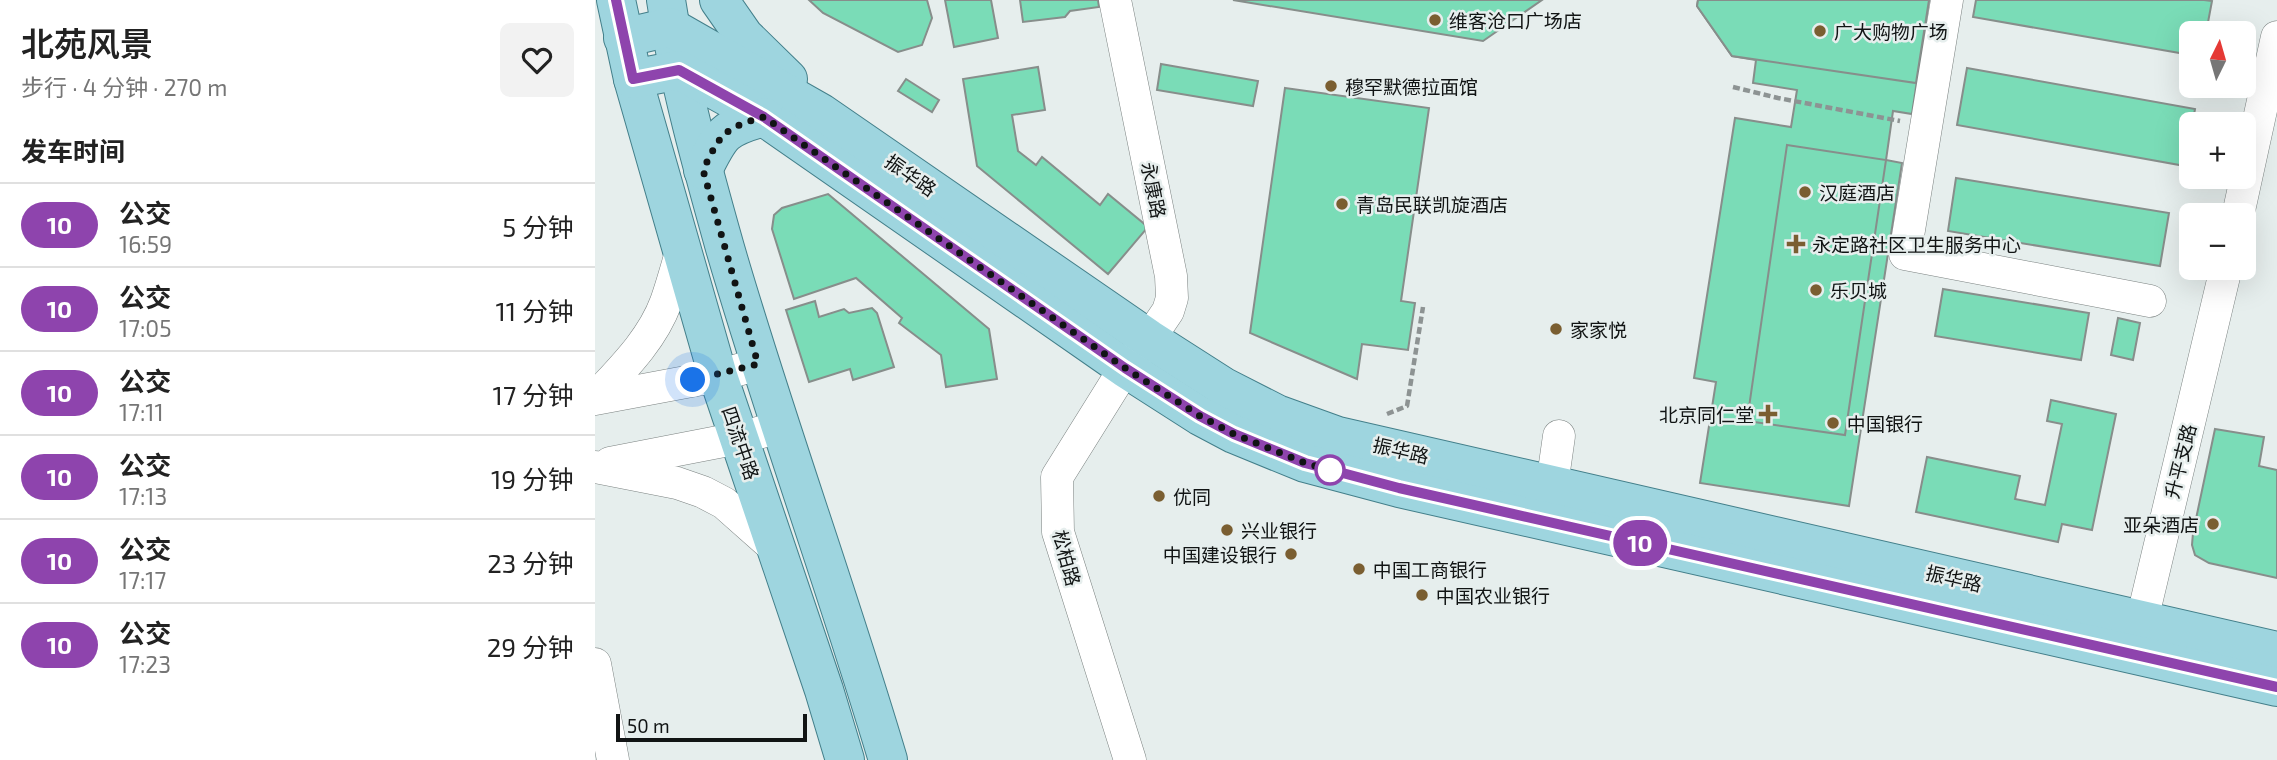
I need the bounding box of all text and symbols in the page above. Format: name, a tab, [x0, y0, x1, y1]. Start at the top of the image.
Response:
place label: 维客沧口广场店	[1449, 9, 1582, 32]
marker: 维客沧口广场店	[1427, 12, 1443, 28]
place label: 广大购物广场	[1834, 20, 1948, 43]
north arrow	[2179, 21, 2256, 98]
map controls	[2179, 21, 2256, 280]
text: 北苑风景	[21, 23, 153, 63]
button: heart	[500, 23, 574, 97]
marker: 广大购物广场	[1812, 23, 1828, 39]
text: 步行 · 4 分钟 · 270 m	[21, 73, 228, 101]
place label: 穆罕默德拉面馆	[1345, 75, 1478, 98]
marker: 穆罕默德拉面馆	[1323, 78, 1339, 94]
button: +	[2179, 112, 2256, 189]
text: 发车时间	[21, 135, 125, 166]
street label: 振华路	[881, 149, 941, 201]
street label: 永康路	[1137, 160, 1171, 220]
place label: 汉庭酒店	[1819, 181, 1895, 204]
marker: 汉庭酒店	[1797, 184, 1813, 200]
place label: 青岛民联凯旋酒店	[1356, 193, 1508, 216]
marker: 青岛民联凯旋酒店	[1334, 196, 1350, 212]
text: 公交	[119, 197, 171, 228]
button: −	[2179, 203, 2256, 280]
text: 10	[47, 210, 72, 239]
text: 5 分钟	[502, 211, 574, 242]
text: 16:59	[119, 230, 172, 258]
place label: 永定路社区卫生服务中心	[1812, 233, 2021, 256]
marker: 永定路社区卫生服务中心	[1786, 234, 1806, 254]
place label: 乐贝城	[1830, 279, 1887, 302]
text: 公交	[119, 281, 171, 312]
marker: 乐贝城	[1808, 282, 1824, 298]
text: 10	[47, 294, 72, 323]
text: 11 分钟	[496, 295, 574, 326]
text: 17:05	[119, 314, 172, 342]
place label: 家家悦	[1570, 318, 1627, 341]
marker: 家家悦	[1548, 321, 1564, 337]
your location	[675, 362, 710, 397]
text: 公交	[119, 365, 171, 396]
text: 10	[47, 378, 72, 407]
text: 17 分钟	[493, 379, 574, 410]
text: 17:11	[119, 398, 164, 426]
street label: 四流中路	[718, 403, 764, 483]
place label: 北京同仁堂	[1659, 403, 1754, 426]
marker: 北京同仁堂	[1760, 406, 1776, 422]
place label: 中国银行	[1847, 412, 1923, 435]
marker: 中国银行	[1825, 415, 1841, 431]
street label: 升平支路	[2160, 421, 2200, 501]
street label: 振华路	[1371, 432, 1431, 468]
text: 公交	[119, 449, 171, 480]
unlabelled marker	[1315, 455, 1345, 485]
text: 10	[47, 462, 72, 491]
text: 19 分钟	[491, 463, 574, 494]
text: 17:13	[119, 482, 167, 510]
place label: 优同	[1173, 485, 1211, 508]
marker: 优同	[1151, 488, 1167, 504]
place label: 亚朵酒店	[2123, 513, 2199, 536]
marker: 亚朵酒店	[2205, 516, 2221, 532]
place label: 兴业银行	[1241, 519, 1317, 542]
line badge: 10	[1609, 520, 1671, 566]
marker: 兴业银行	[1219, 522, 1235, 538]
street label: 松柏路	[1049, 527, 1085, 589]
text: 10	[1627, 528, 1653, 557]
text: 公交	[119, 533, 171, 564]
place label: 中国建设银行	[1163, 543, 1277, 566]
text: 10	[47, 546, 72, 575]
marker: 中国建设银行	[1283, 546, 1299, 562]
text: 23 分钟	[487, 547, 574, 578]
place label: 中国工商银行	[1373, 558, 1487, 581]
street label: 振华路	[1924, 560, 1984, 596]
marker: 中国工商银行	[1351, 561, 1367, 577]
text: 17:17	[119, 566, 166, 594]
place label: 中国农业银行	[1436, 584, 1550, 607]
marker: 中国农业银行	[1414, 587, 1430, 603]
text: 公交	[119, 617, 171, 648]
text: 10	[47, 630, 72, 659]
text: 29 分钟	[487, 631, 574, 662]
text: 17:23	[119, 650, 171, 678]
scale bar	[616, 711, 807, 743]
text: 50 m	[627, 714, 670, 737]

